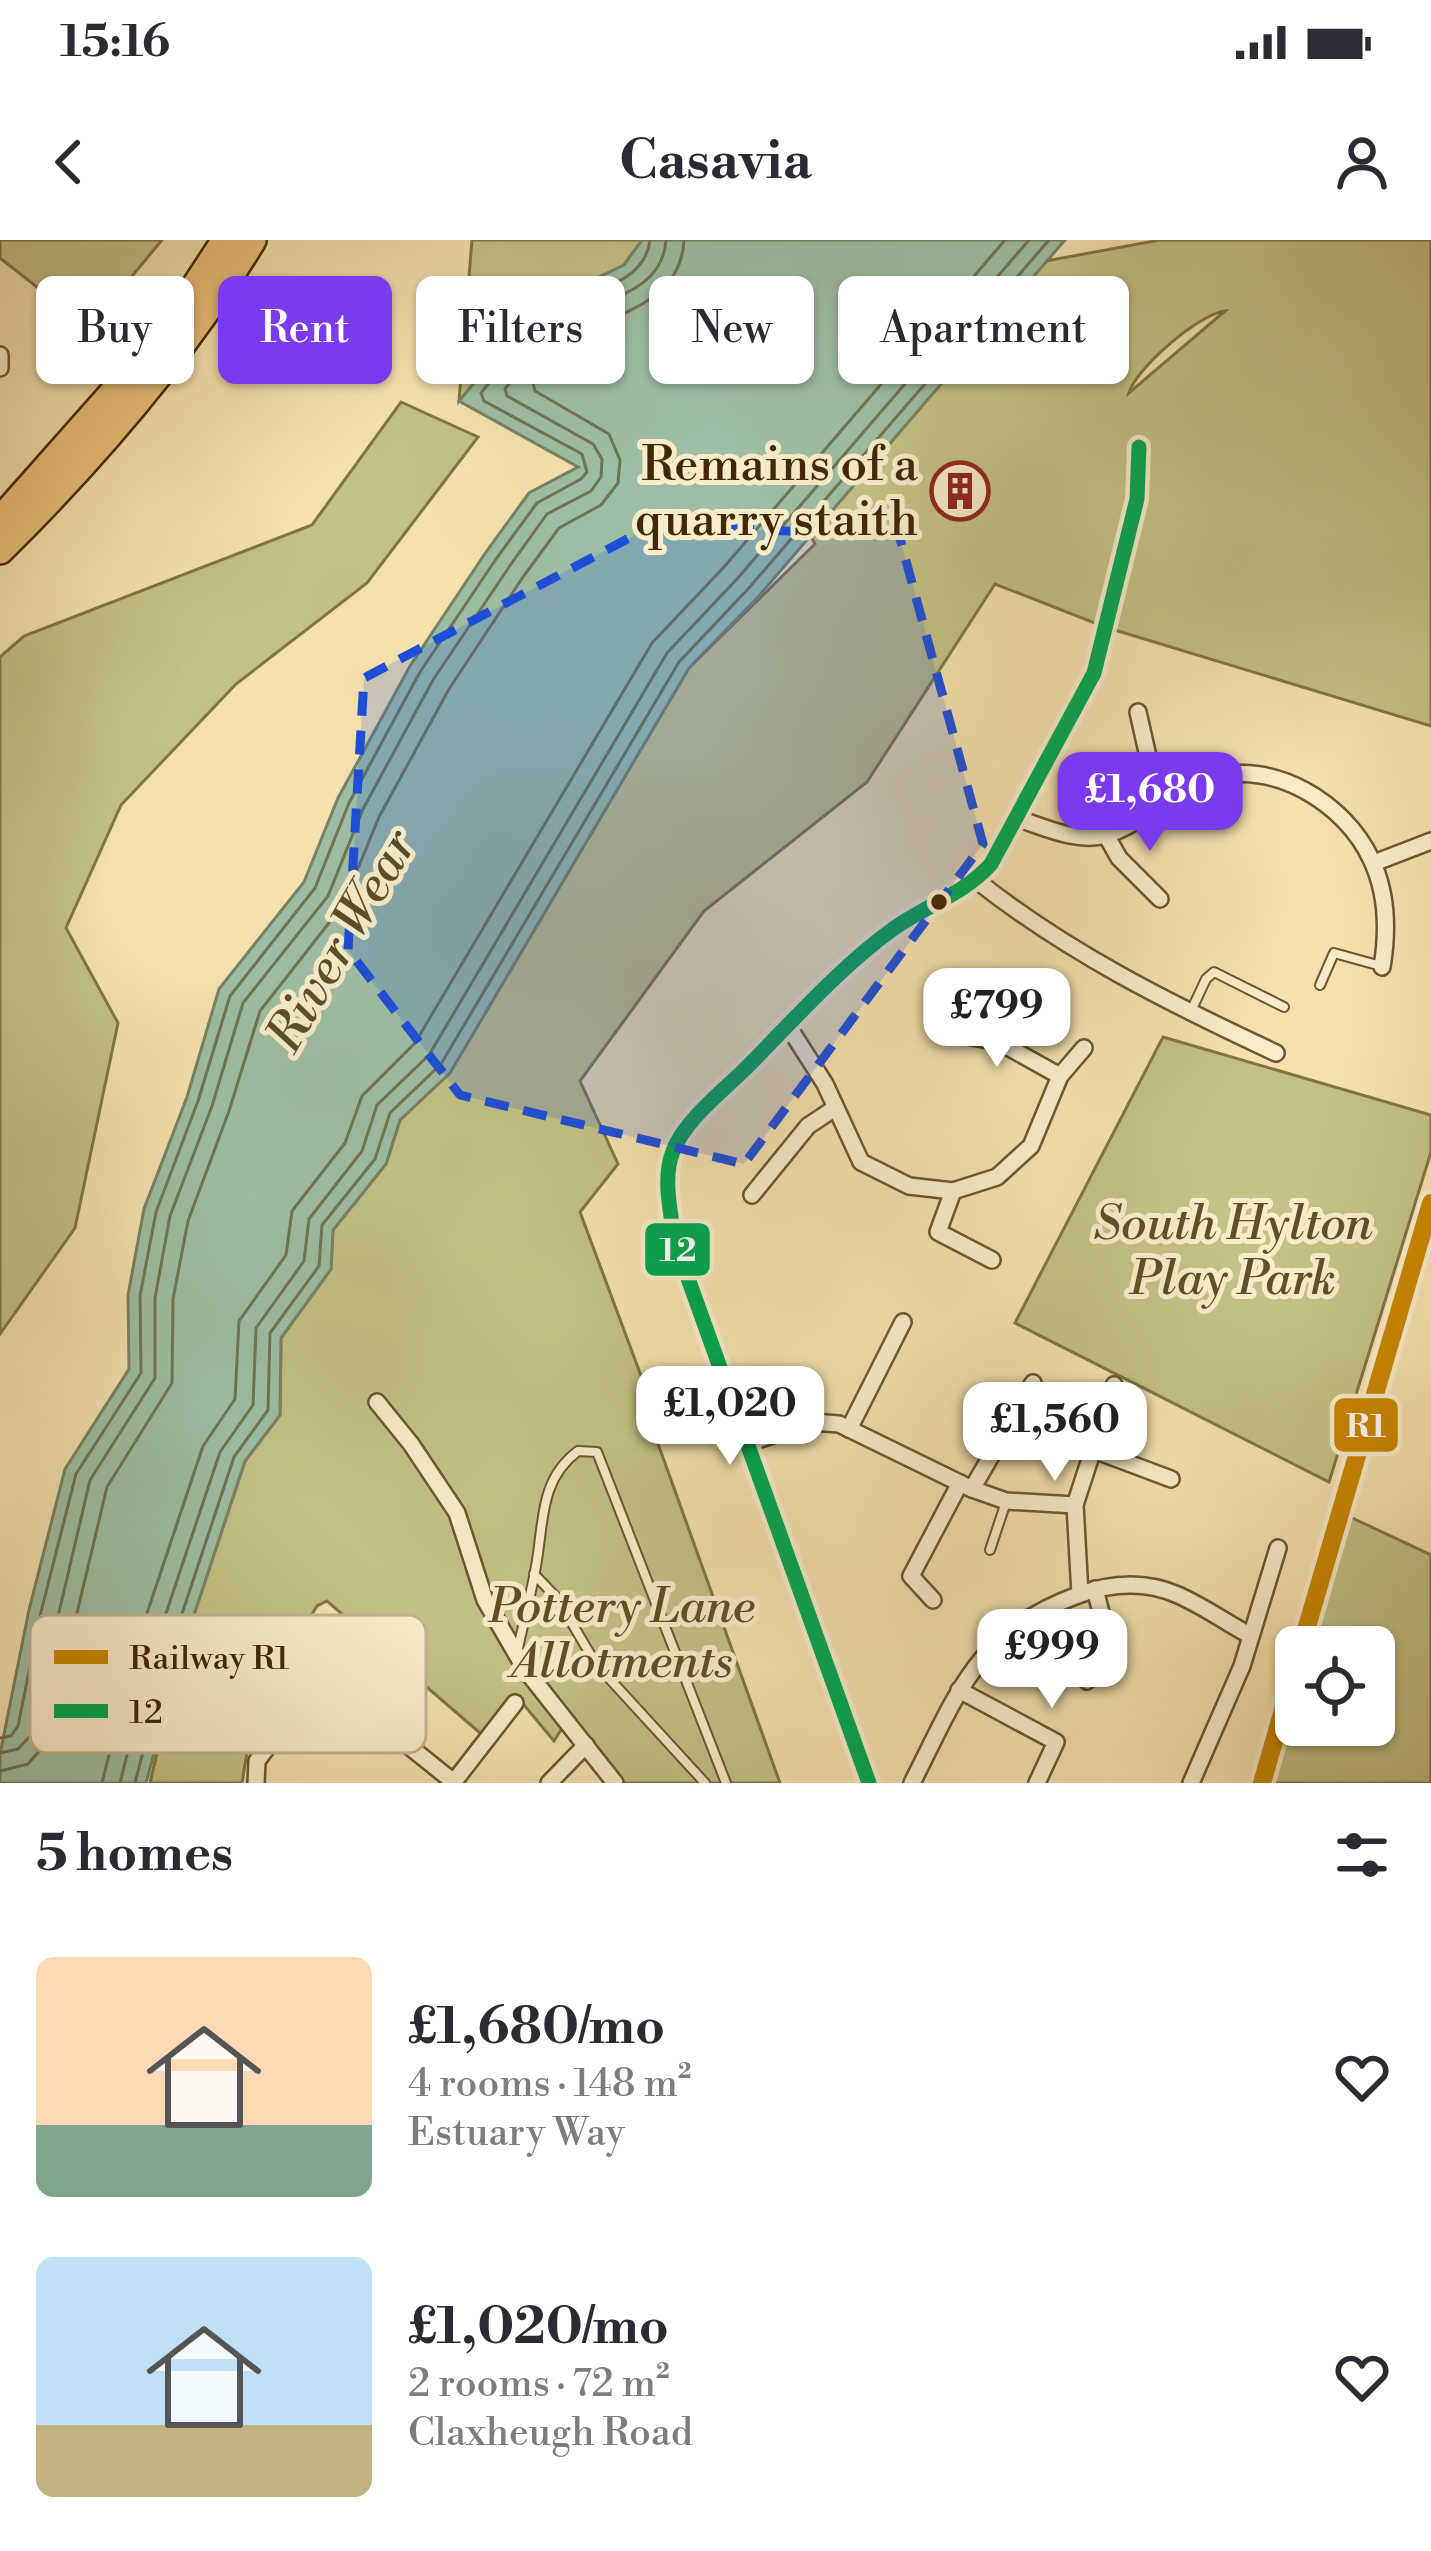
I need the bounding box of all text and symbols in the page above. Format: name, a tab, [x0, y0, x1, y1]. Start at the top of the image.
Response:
text: 15:16	[60, 14, 170, 71]
text: Casavia	[619, 128, 812, 196]
icon: back	[36, 129, 102, 195]
icon: person	[1329, 129, 1395, 195]
chip: Buy	[36, 276, 194, 384]
chip: Rent	[218, 276, 392, 384]
chip: Filters	[416, 276, 625, 384]
chip: New	[649, 276, 814, 384]
chip: Apartment	[838, 276, 1129, 384]
place label: Remains of a quarry staith	[634, 436, 919, 551]
building icon: Remains of a quarry staith	[929, 460, 991, 522]
pin: £1,680	[1052, 752, 1248, 854]
text: £1,680	[1085, 766, 1215, 815]
water label: River Wear	[253, 818, 433, 1065]
unlabelled marker	[928, 891, 950, 913]
pin: £799	[926, 968, 1068, 1070]
text: £799	[950, 982, 1044, 1031]
park label: South Hylton Play Park	[1094, 1195, 1374, 1310]
line badge: 12	[643, 1221, 712, 1278]
text: 12	[659, 1231, 697, 1272]
pin: £1,020	[632, 1366, 828, 1468]
text: £1,020	[663, 1380, 797, 1429]
pin: £1,560	[957, 1382, 1153, 1484]
text: £1,560	[990, 1396, 1120, 1445]
line badge: R1	[1332, 1396, 1400, 1454]
text: R1	[1346, 1407, 1386, 1448]
park label: Pottery Lane Allotments	[487, 1578, 755, 1693]
pin: £999	[981, 1609, 1123, 1711]
legend	[30, 1615, 426, 1753]
text: £999	[1004, 1623, 1100, 1672]
map controls	[1275, 1626, 1395, 1746]
button: locate	[1275, 1626, 1395, 1746]
text: Railway R1	[129, 1639, 289, 1680]
text: 12	[129, 1693, 163, 1734]
icon: filters	[1329, 1822, 1395, 1888]
text: 5 homes	[36, 1823, 233, 1887]
text: £1,680/mo	[408, 1996, 665, 2060]
icon: home	[132, 2005, 276, 2149]
icon: heart	[1329, 2044, 1395, 2110]
text: 4 rooms · 148 m²	[408, 2060, 691, 2109]
text: Estuary Way	[408, 2109, 625, 2158]
text: £1,020/mo	[408, 2296, 669, 2360]
icon: home	[132, 2305, 276, 2449]
icon: heart	[1329, 2344, 1395, 2410]
text: 2 rooms · 72 m²	[408, 2360, 670, 2409]
text: Claxheugh Road	[408, 2409, 693, 2458]

